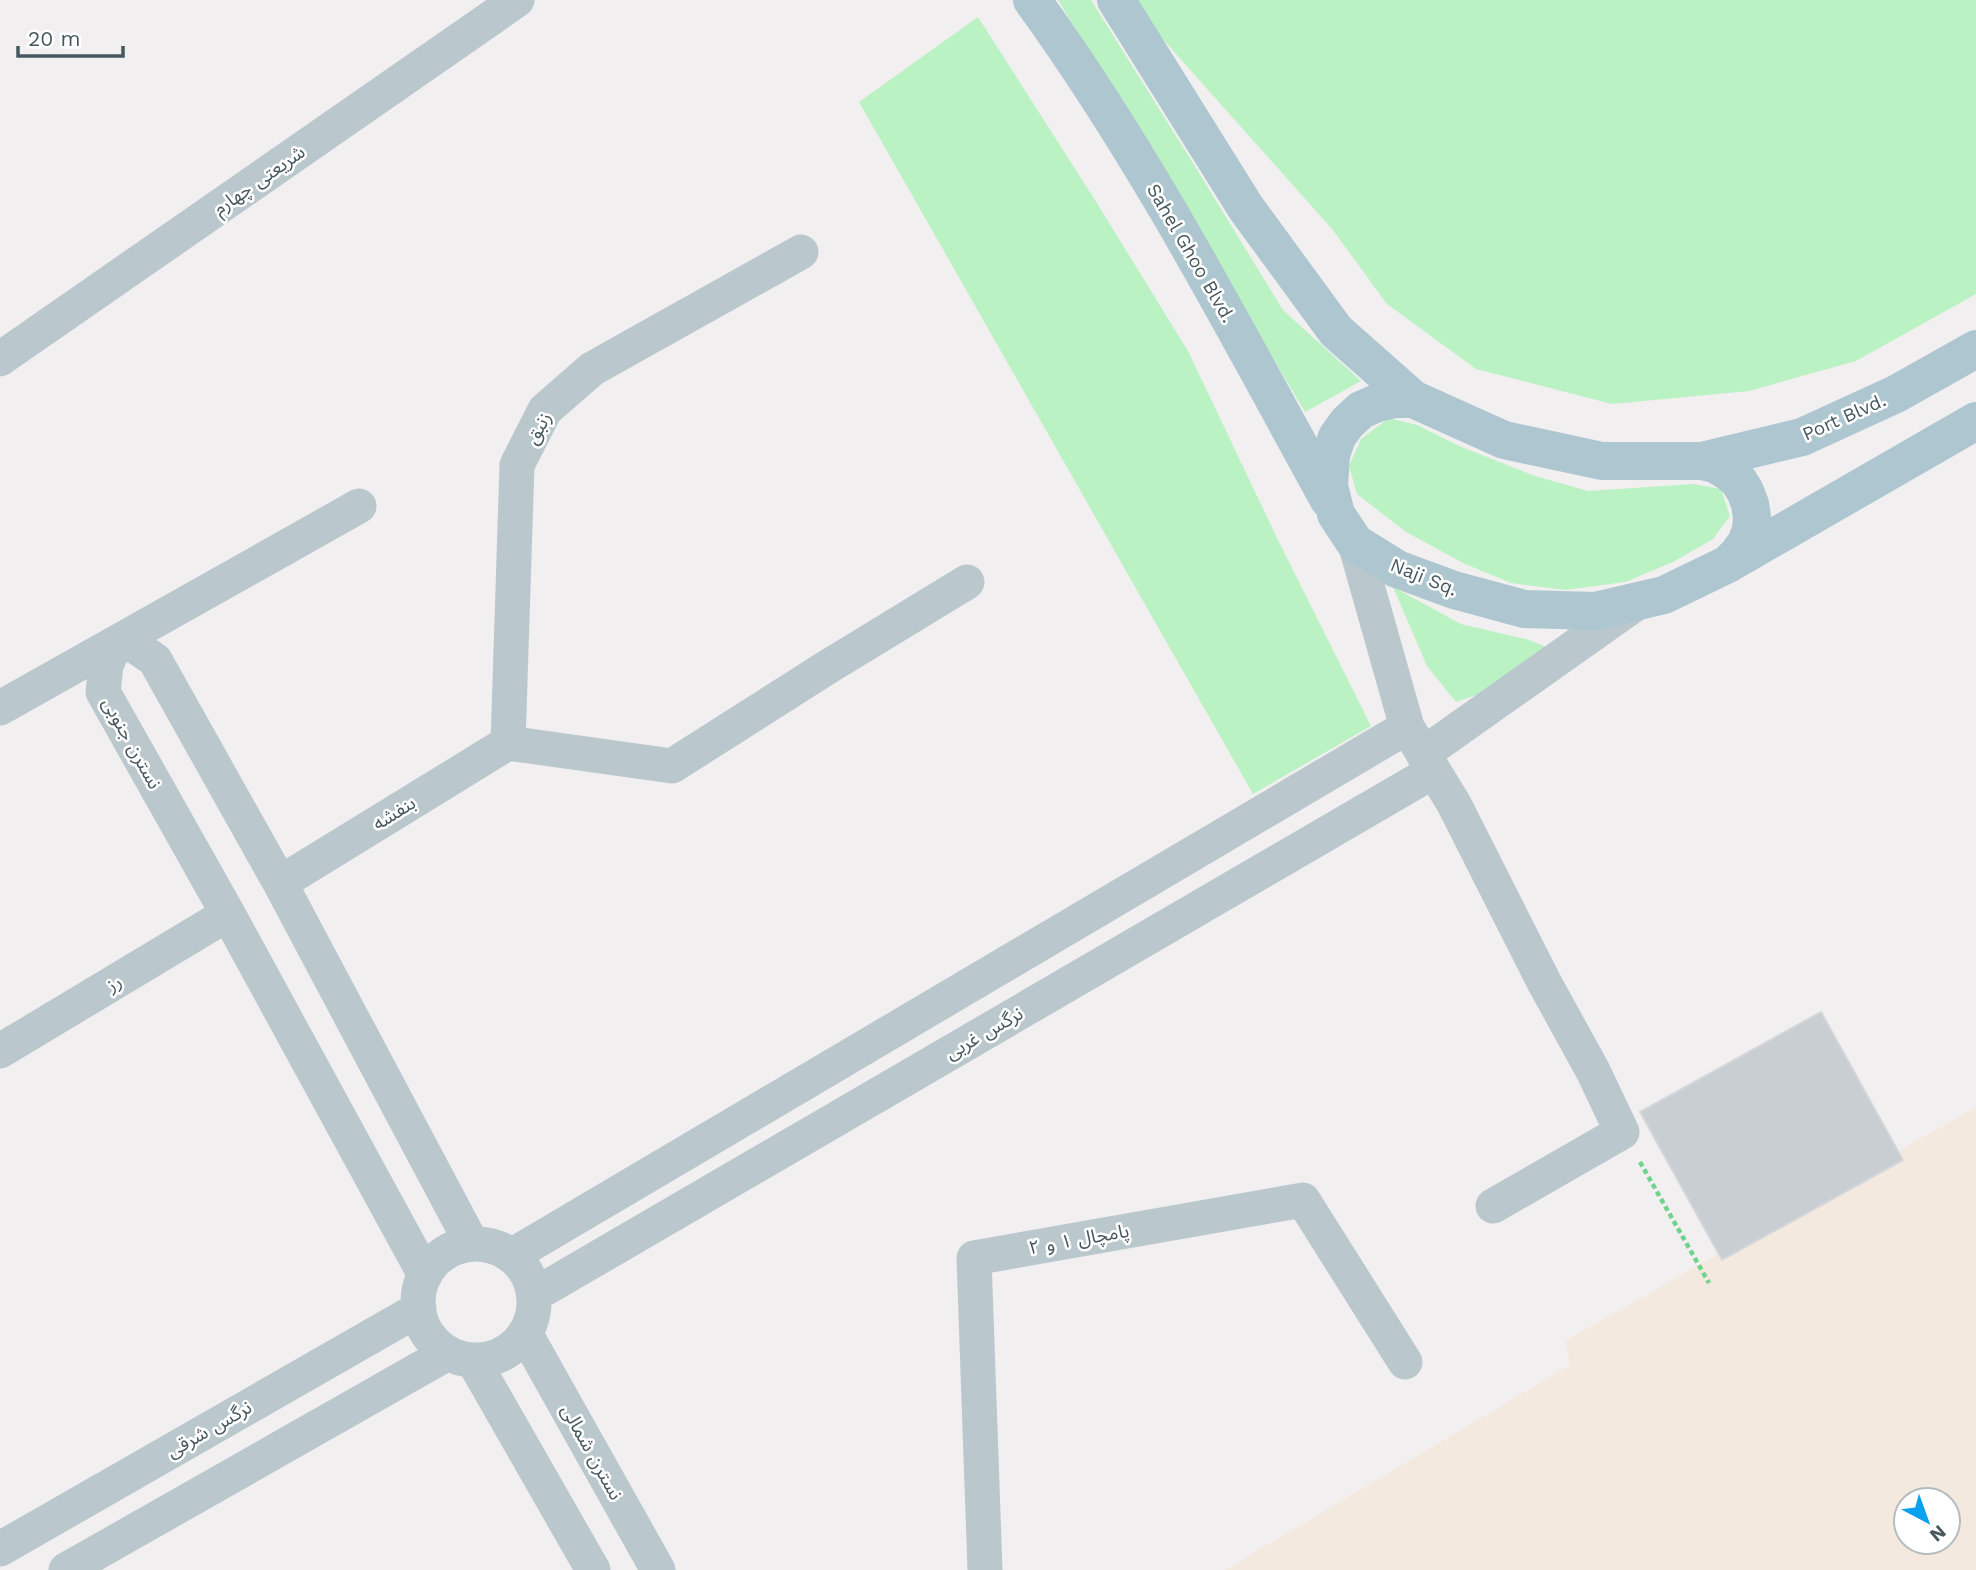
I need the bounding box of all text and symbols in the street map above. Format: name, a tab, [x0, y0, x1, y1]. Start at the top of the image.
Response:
scale bar	[18, 14, 122, 58]
text: 20 m	[28, 26, 80, 51]
street label: شریعتی چهارم	[209, 140, 311, 222]
street label: Sahel Ghoo Blvd.	[1142, 179, 1240, 327]
street label: Port Blvd.	[1799, 388, 1889, 446]
street label: زنبق	[520, 408, 556, 448]
street label: Naji Sq.	[1387, 553, 1461, 601]
street label: نسترن جنوبی	[97, 693, 167, 793]
street label: بنفشه	[368, 791, 420, 835]
street label: رز	[101, 970, 126, 997]
street label: نرگس غربی	[941, 1002, 1027, 1064]
street label: پامچال ۱ و ۲	[1027, 1219, 1131, 1260]
street label: نرگس شرقی	[162, 1395, 256, 1463]
street label: نسترن شمالی	[556, 1400, 628, 1504]
north arrow	[1892, 1486, 1962, 1556]
text: N	[1925, 1520, 1951, 1547]

